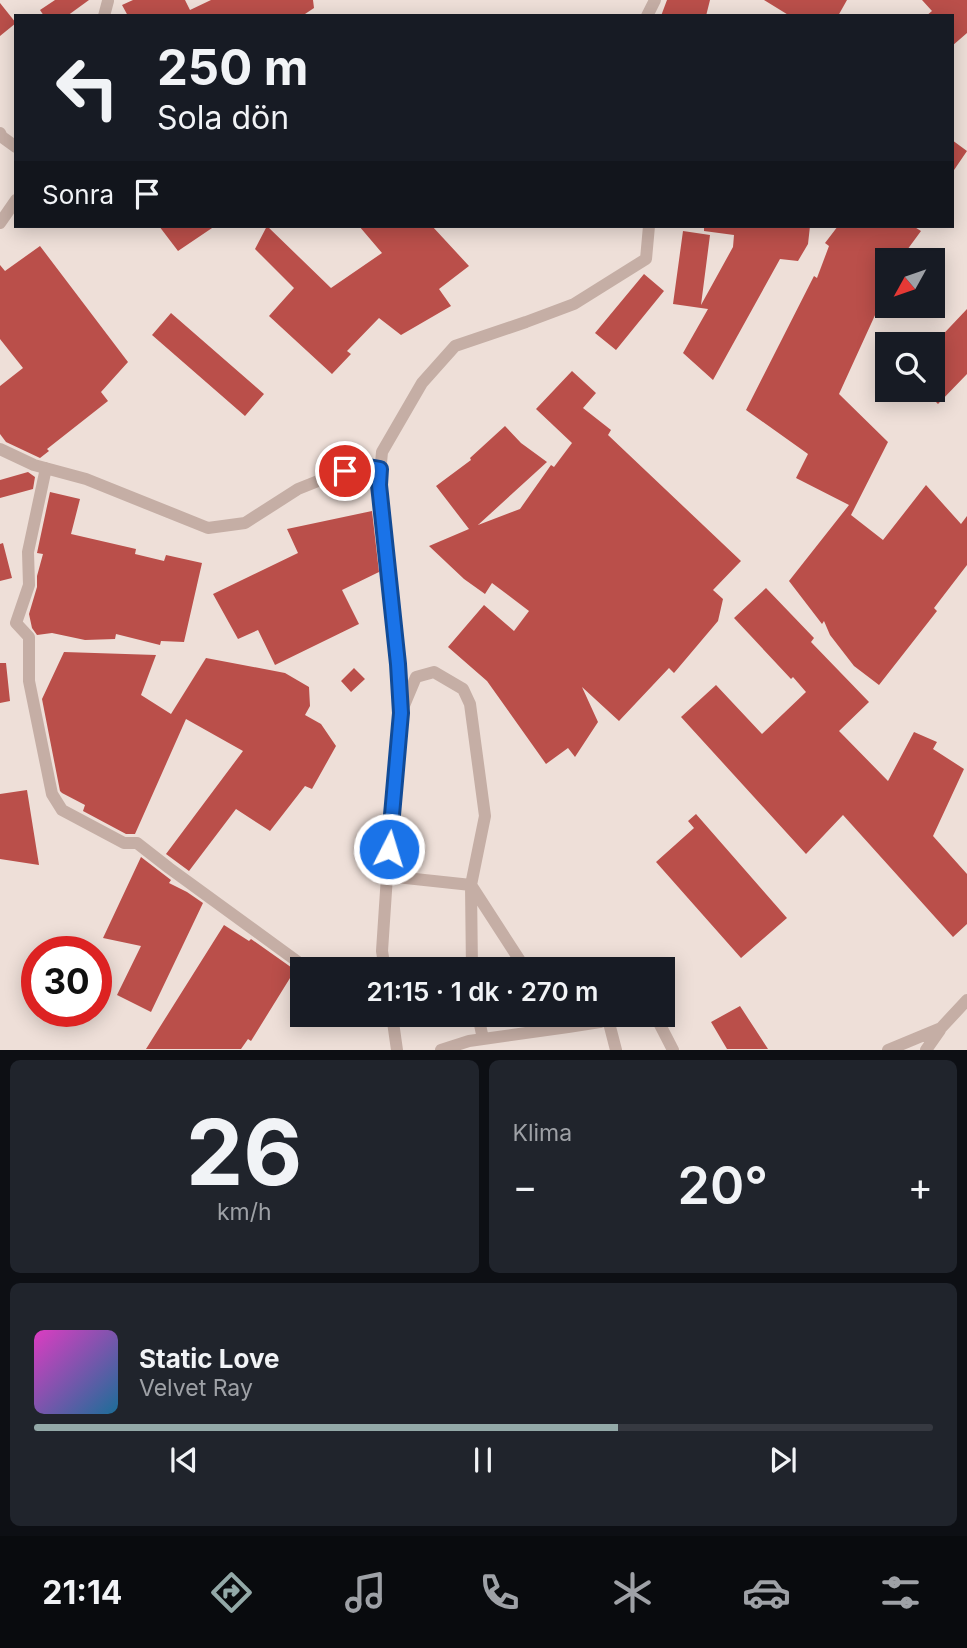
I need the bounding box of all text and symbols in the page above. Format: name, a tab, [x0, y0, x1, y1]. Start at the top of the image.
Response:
text: 250 m	[157, 38, 309, 97]
icon: left	[42, 42, 133, 133]
text: Sola dön	[157, 98, 289, 137]
icon: arrive	[128, 175, 166, 213]
text: Sonra	[42, 179, 114, 210]
north arrow	[875, 248, 945, 318]
map controls	[875, 248, 945, 402]
button: search	[875, 332, 945, 402]
pin	[315, 441, 375, 501]
icon: arrive	[326, 452, 364, 490]
position arrow	[352, 812, 426, 886]
speed limit sign: 30	[21, 936, 112, 1027]
text: 21:15 · 1 dk · 270 m	[366, 976, 599, 1007]
text: 26	[186, 1097, 302, 1207]
text: Klima	[513, 1119, 572, 1147]
text: 20°	[677, 1154, 768, 1217]
text: −	[513, 1163, 538, 1209]
text: +	[908, 1163, 933, 1209]
text: km/h	[217, 1198, 272, 1226]
text: Static Love	[139, 1343, 280, 1374]
text: Velvet Ray	[139, 1374, 253, 1402]
icon: previous	[165, 1441, 203, 1479]
icon: pause	[464, 1441, 502, 1479]
icon: next	[764, 1441, 802, 1479]
icon: directions	[207, 1568, 256, 1617]
icon: music	[341, 1568, 390, 1617]
icon: phone	[475, 1568, 524, 1617]
icon: climate	[608, 1568, 657, 1617]
icon: car	[742, 1568, 791, 1617]
icon: filters	[876, 1568, 925, 1617]
text: 21:14	[42, 1573, 122, 1612]

